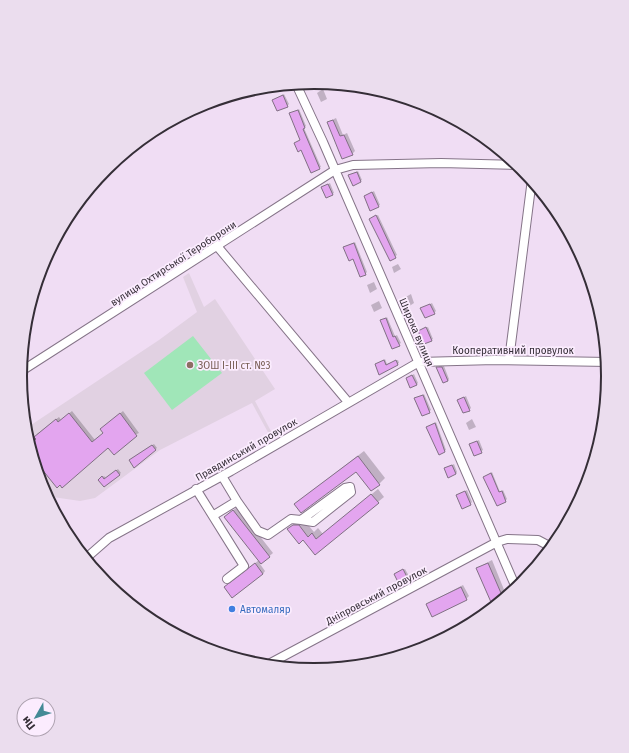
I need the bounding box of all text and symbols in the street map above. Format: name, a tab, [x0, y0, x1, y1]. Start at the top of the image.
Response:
street label: вулиця Охтирської Тероборони	[108, 218, 239, 309]
street label: Широка вулиця	[396, 296, 436, 369]
street label: Кооперативний провулок	[452, 345, 574, 357]
marker: ЗОШ І-ІІІ ст. №3	[185, 360, 195, 370]
place label: ЗОШ І-ІІІ ст. №3	[198, 360, 270, 372]
street label: Правдинський провулок	[193, 415, 300, 484]
street label: Дніпровський провулок	[323, 563, 430, 628]
marker: Автомаляр	[227, 604, 237, 614]
place label: Автомаляр	[240, 604, 291, 616]
north arrow	[16, 697, 56, 737]
text: Пн	[19, 714, 38, 732]

